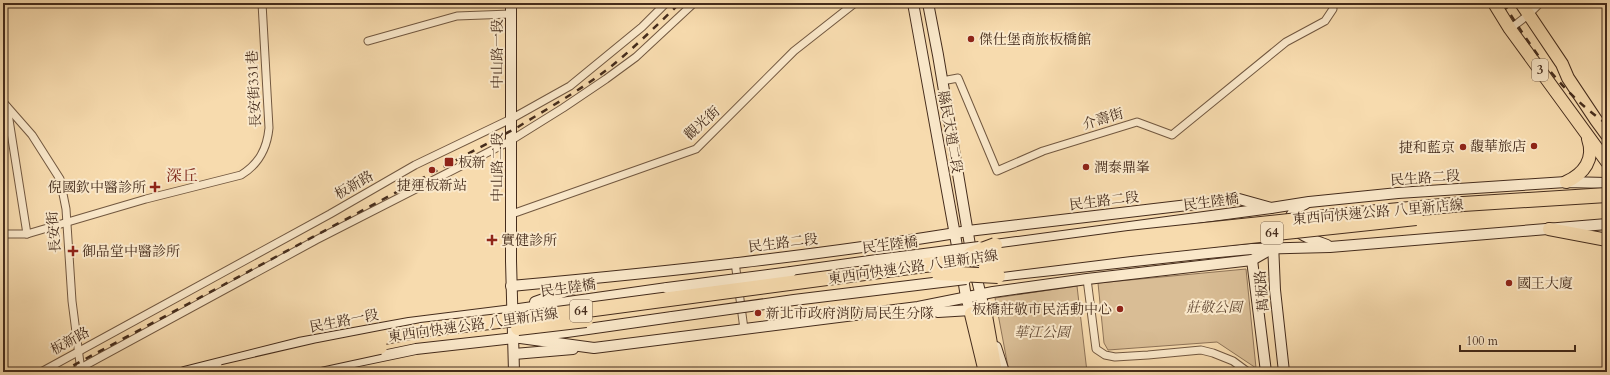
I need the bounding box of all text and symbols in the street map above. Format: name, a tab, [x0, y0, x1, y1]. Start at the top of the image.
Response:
street label: 中山路一段	[488, 19, 507, 89]
place label: 傑仕堡商旅板橋館	[979, 30, 1091, 49]
marker: 傑仕堡商旅板橋館	[966, 34, 976, 44]
street label: 長安街331巷	[242, 50, 266, 128]
road number: 3	[1532, 59, 1548, 81]
street label: 縣民大道二段	[933, 89, 967, 175]
street label: 觀光街	[680, 102, 724, 144]
street label: 介壽街	[1080, 104, 1126, 134]
street label: 中山路二段	[488, 132, 507, 202]
place label: 馥華旅店	[1470, 137, 1526, 156]
place label: 捷和藍京	[1399, 138, 1455, 157]
marker: 馥華旅店	[1529, 141, 1539, 151]
marker: 捷和藍京	[1458, 142, 1468, 152]
place label: 板新	[458, 153, 486, 172]
marker: 板新	[443, 156, 455, 168]
place label: 潤泰鼎峯	[1094, 158, 1150, 177]
marker: 潤泰鼎峯	[1081, 162, 1091, 172]
district label: 深丘	[166, 165, 198, 187]
marker: 捷運板新站	[427, 165, 437, 175]
street label: 板新路	[331, 166, 377, 204]
street label: 民生路二段	[1389, 166, 1461, 190]
place label: 捷運板新站	[397, 176, 467, 195]
place label: 倪國欽中醫診所	[48, 178, 146, 197]
marker: 倪國欽中醫診所	[149, 181, 161, 193]
street label: 民生路二段	[1068, 187, 1140, 215]
street label: 民生陸橋	[1182, 189, 1240, 215]
street label: 東西向快速公路 八里新店線	[1292, 195, 1464, 229]
street label: 長安街	[43, 210, 65, 254]
road number: 64	[1261, 222, 1283, 244]
street label: 民生路二段	[747, 229, 819, 257]
place label: 實健診所	[501, 231, 557, 250]
street label: 民生陸橋	[861, 232, 919, 258]
marker: 實健診所	[486, 234, 498, 246]
place label: 御品堂中醫診所	[82, 242, 180, 261]
marker: 御品堂中醫診所	[67, 245, 79, 257]
street label: 東西向快速公路 八里新店線	[827, 246, 999, 288]
street label: 萬板路	[1251, 269, 1273, 313]
place label: 國王大廈	[1517, 274, 1573, 293]
street label: 民生陸橋	[539, 275, 597, 301]
marker: 國王大廈	[1504, 278, 1514, 288]
park label: 莊敬公園	[1186, 298, 1244, 317]
road number: 64	[570, 300, 592, 322]
place label: 板橋莊敬市民活動中心	[972, 300, 1112, 319]
street label: 東西向快速公路 八里新店線	[387, 304, 559, 346]
place label: 新北市政府消防局民生分隊	[766, 304, 934, 323]
marker: 板橋莊敬市民活動中心	[1115, 304, 1125, 314]
street label: 民生路一段	[308, 305, 380, 337]
marker: 新北市政府消防局民生分隊	[753, 308, 763, 318]
street label: 板新路	[47, 323, 93, 359]
park label: 華江公園	[1014, 323, 1072, 342]
scale bar	[1460, 327, 1575, 353]
text: 100 m	[1466, 333, 1499, 349]

